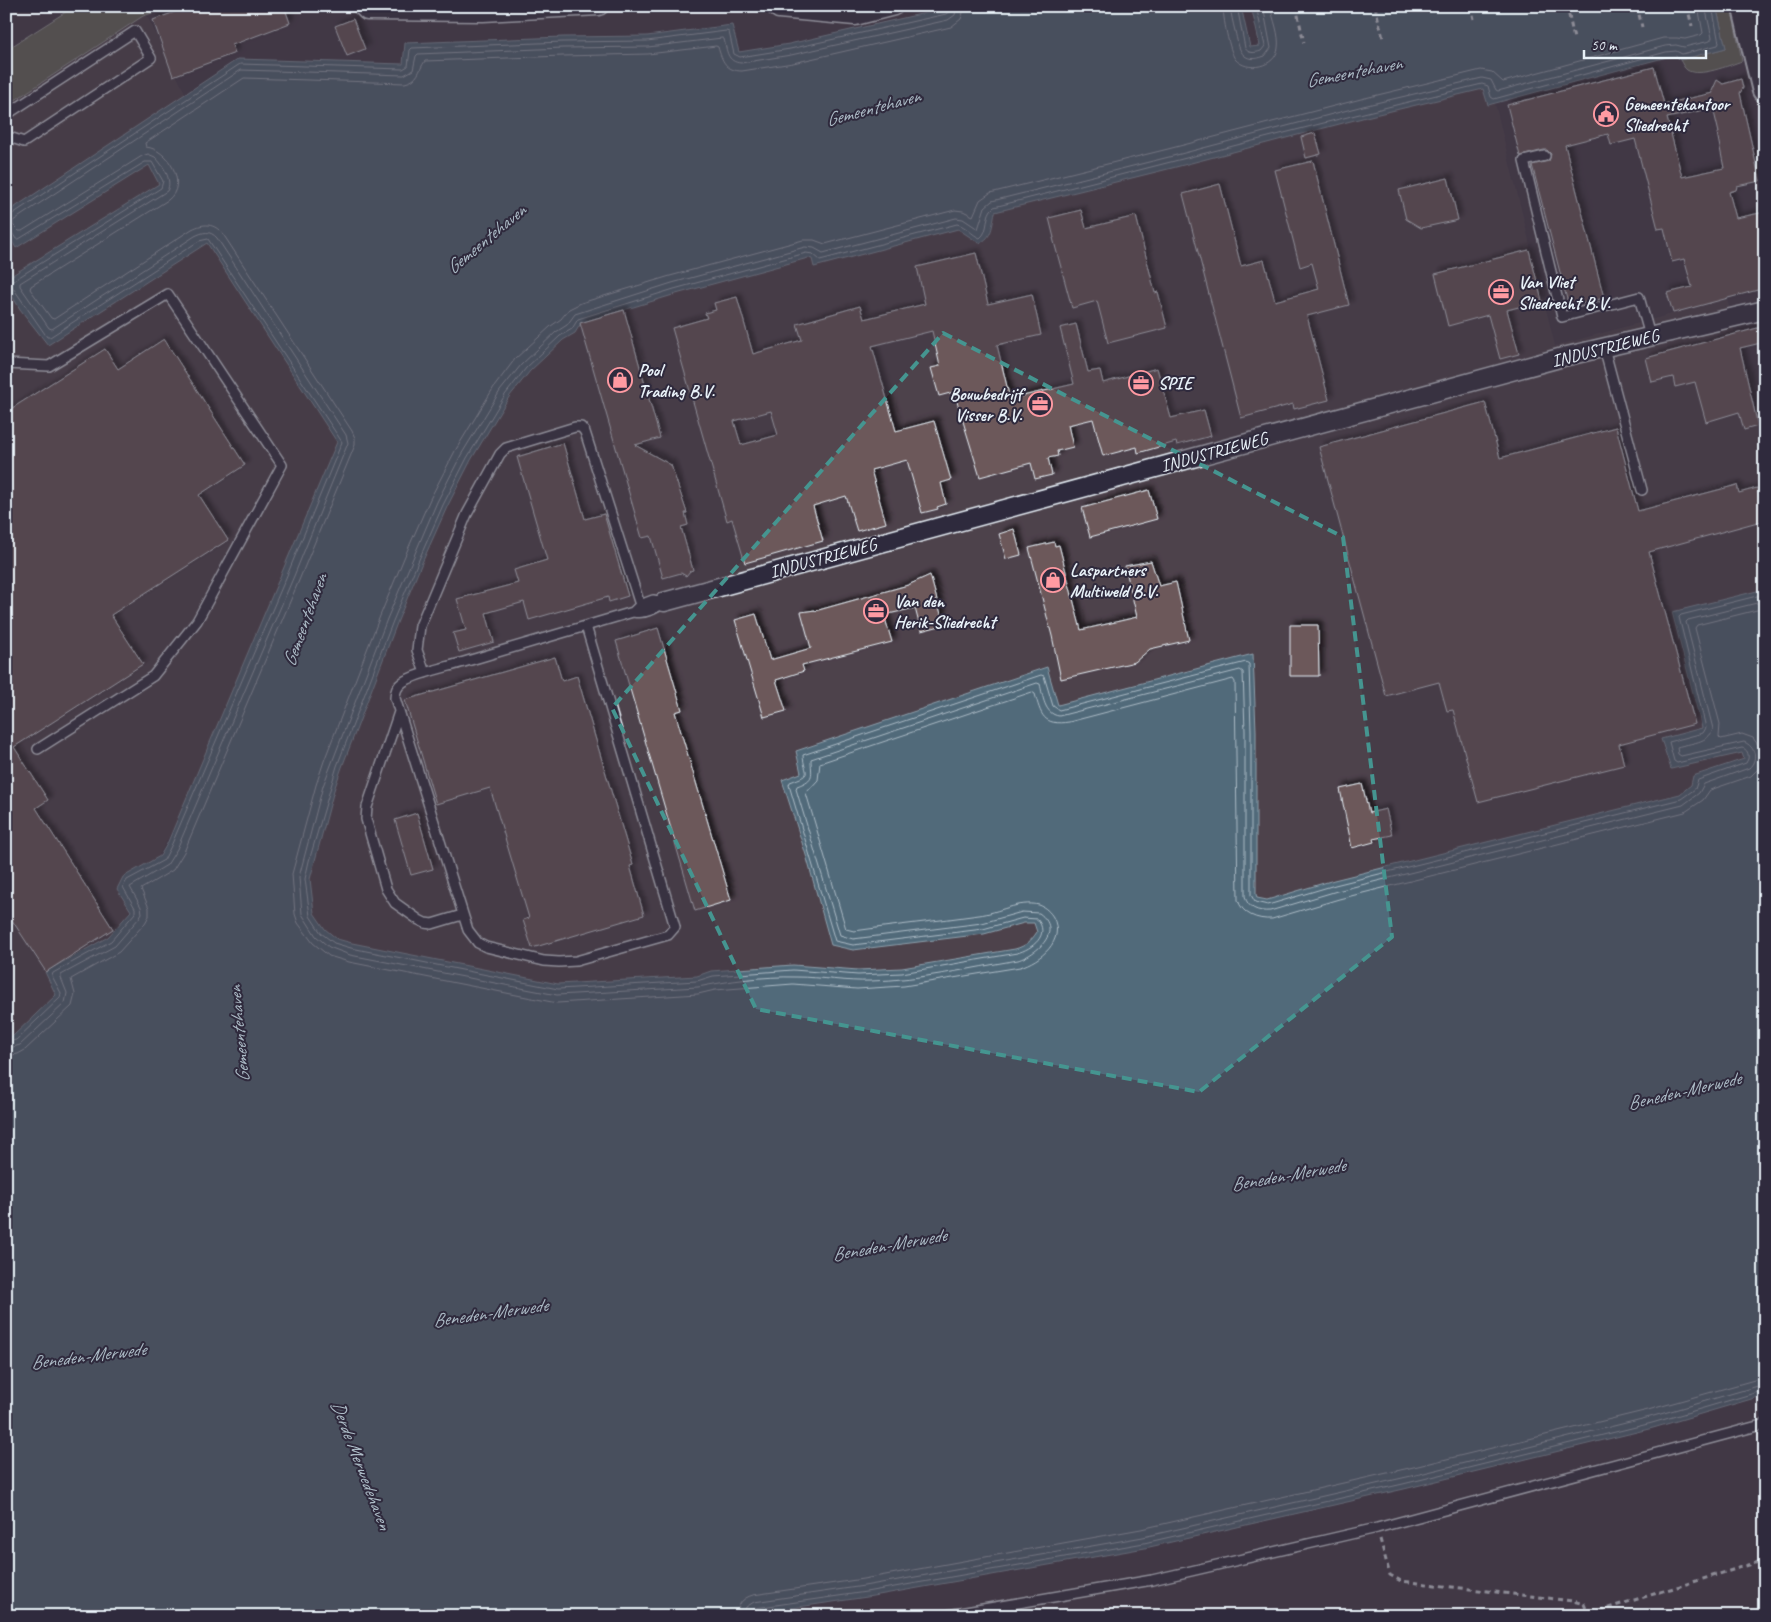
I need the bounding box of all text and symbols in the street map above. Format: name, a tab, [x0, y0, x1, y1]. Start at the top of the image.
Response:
scale bar	[1584, 28, 1706, 60]
text: 50 m	[1591, 36, 1618, 55]
water label: Gemeentehaven	[1304, 51, 1406, 93]
water label: Gemeentehaven	[823, 83, 925, 132]
place label: Gemeentekantoor Sliedrecht	[1624, 93, 1732, 136]
public building icon: Gemeentekantoor Sliedrecht	[1593, 101, 1619, 127]
water label: Gemeentehaven	[441, 197, 533, 279]
place label: Van Vliet Sliedrecht B.V.	[1518, 271, 1611, 314]
office icon: Van Vliet Sliedrecht B.V.	[1488, 279, 1514, 305]
street label: INDUSTRIEWEG	[1549, 324, 1663, 372]
place label: Pool Trading B.V.	[638, 359, 715, 402]
shop icon: Pool Trading B.V.	[607, 367, 633, 393]
office icon: SPIE	[1128, 370, 1154, 396]
place label: SPIE	[1158, 372, 1195, 394]
place label: Bouwbedrijf Visser B.V.	[950, 383, 1027, 426]
office icon: Bouwbedrijf Visser B.V.	[1027, 391, 1053, 417]
street label: INDUSTRIEWEG	[1158, 427, 1272, 477]
street label: INDUSTRIEWEG	[767, 533, 881, 583]
place label: Laspartners Multiweld B.V.	[1070, 559, 1159, 602]
shop icon: Laspartners Multiweld B.V.	[1040, 567, 1066, 593]
water label: Gemeentehaven	[277, 568, 334, 670]
place label: Van den Herik-Sliedrecht	[894, 590, 999, 633]
office icon: Van den Herik-Sliedrecht	[863, 598, 889, 624]
water label: Gemeentehaven	[223, 982, 255, 1083]
water label: Beneden-Merwede	[1625, 1066, 1746, 1116]
water label: Beneden-Merwede	[1229, 1153, 1350, 1197]
water label: Beneden-Merwede	[830, 1223, 951, 1267]
water label: Beneden-Merwede	[431, 1293, 552, 1333]
water label: Beneden-Merwede	[29, 1337, 150, 1375]
water label: Derde Merwedehaven	[325, 1397, 397, 1534]

